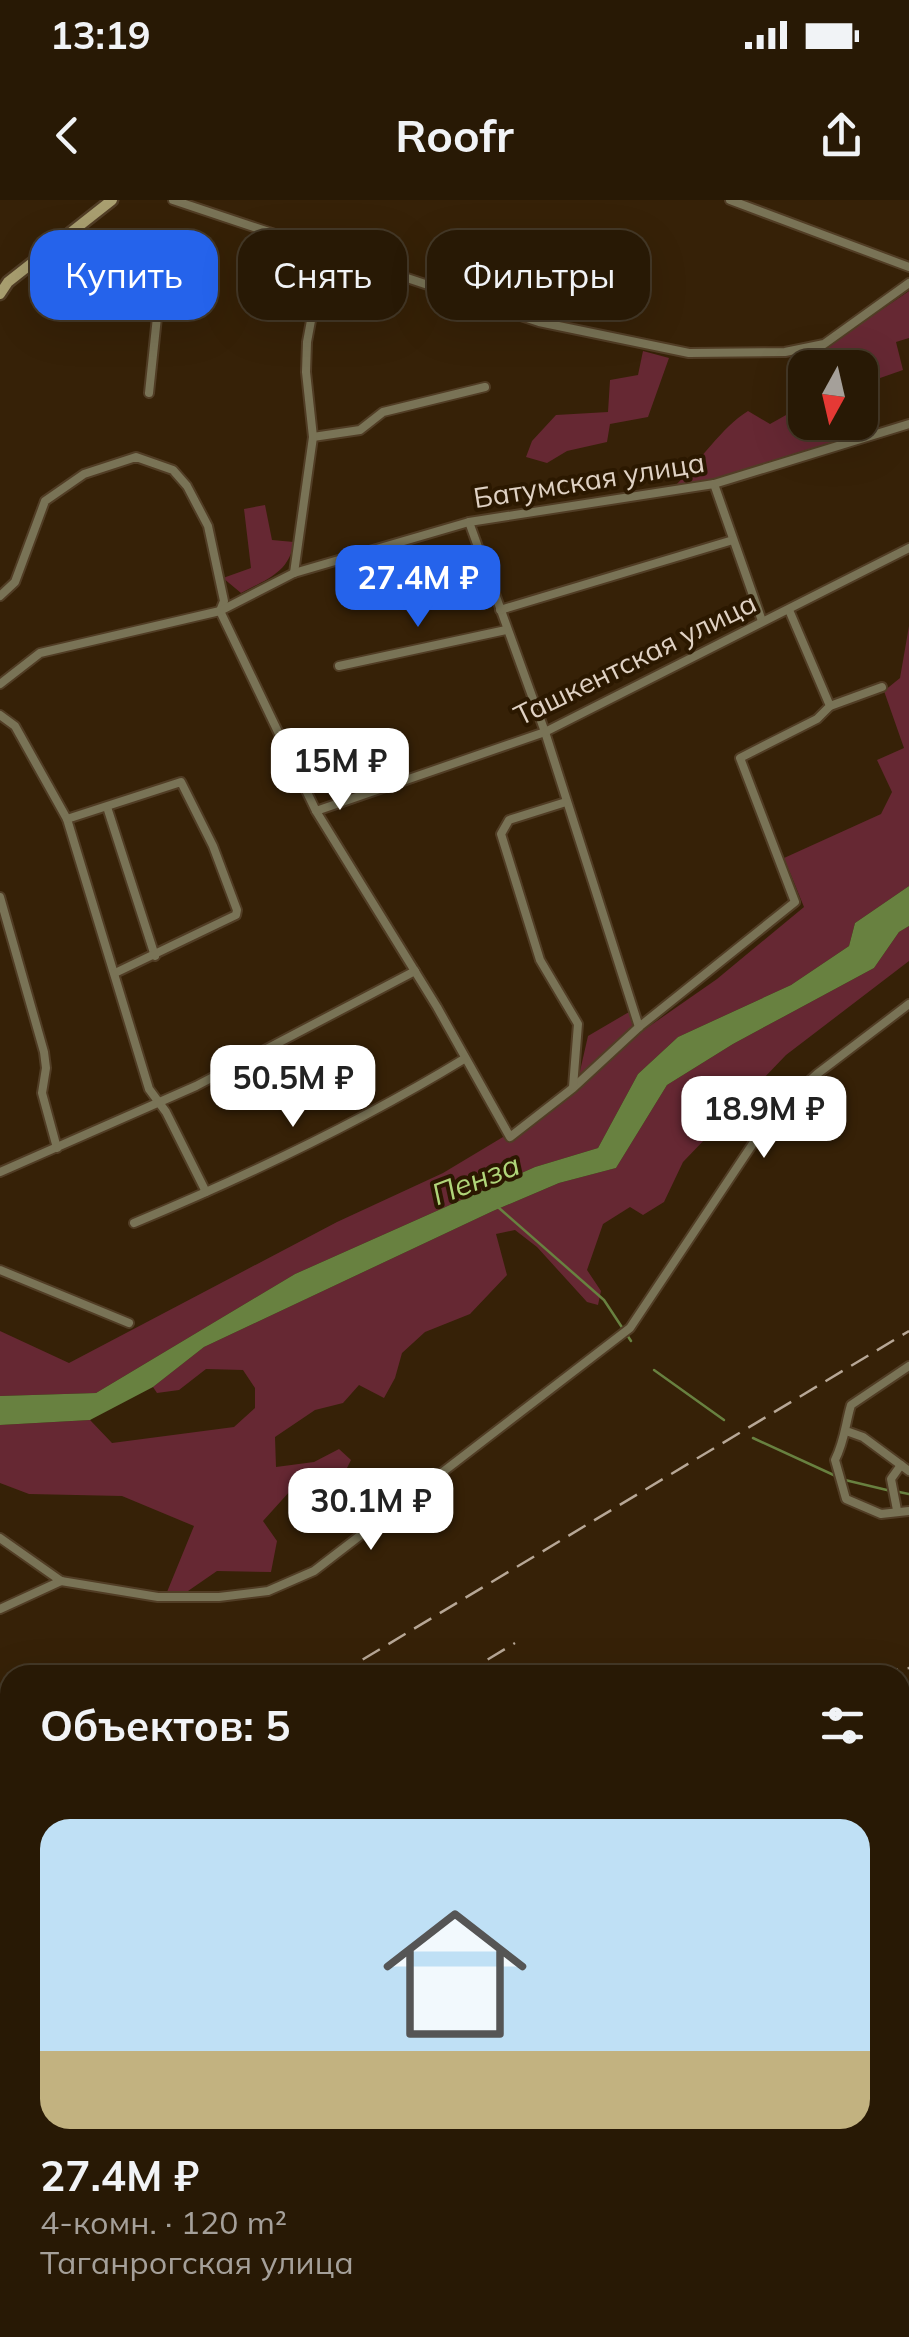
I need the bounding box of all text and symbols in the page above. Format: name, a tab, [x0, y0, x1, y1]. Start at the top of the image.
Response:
text: 13:19	[50, 11, 151, 59]
text: Roofr	[395, 107, 514, 163]
icon: back	[40, 108, 95, 163]
icon: share	[814, 108, 869, 163]
chip: Купить	[30, 230, 218, 320]
chip: Снять	[238, 230, 407, 320]
chip: Фильтры	[427, 230, 650, 320]
north arrow	[788, 350, 878, 440]
map controls	[788, 350, 878, 440]
street label: Батумская улица	[471, 444, 707, 515]
pin: 27.4M ₽	[326, 545, 510, 630]
text: 27.4M ₽	[357, 557, 479, 597]
street label: Ташкентская улица	[508, 585, 762, 732]
pin: 15M ₽	[270, 728, 410, 813]
text: 15M ₽	[293, 740, 387, 780]
pin: 50.5M ₽	[201, 1045, 385, 1130]
text: 50.5M ₽	[232, 1057, 354, 1097]
pin: 18.9M ₽	[672, 1076, 856, 1161]
text: 18.9M ₽	[703, 1088, 825, 1128]
water label: Пенза	[426, 1145, 525, 1213]
pin: 30.1M ₽	[279, 1468, 463, 1553]
text: 30.1M ₽	[310, 1480, 432, 1520]
icon: filters	[815, 1698, 870, 1753]
text: Объектов: 5	[40, 1699, 290, 1752]
icon: home	[365, 1884, 545, 2064]
text: 27.4M ₽	[40, 2149, 199, 2202]
text: 4-комн. · 120 m²	[40, 2202, 287, 2242]
text: Таганрогская улица	[40, 2242, 354, 2282]

